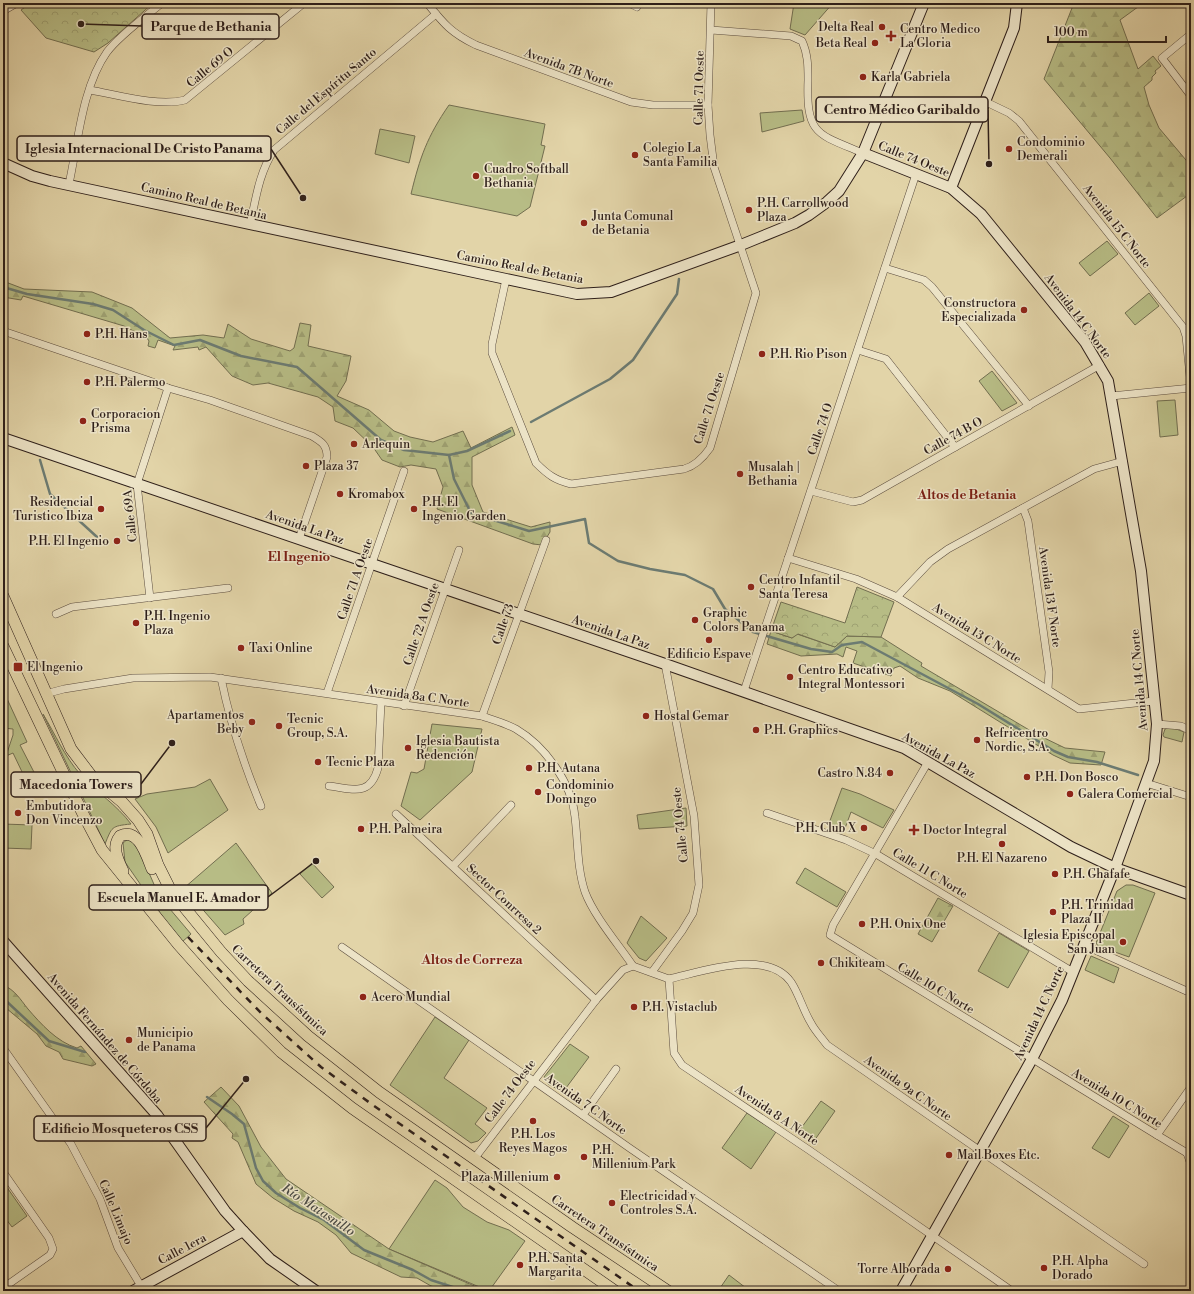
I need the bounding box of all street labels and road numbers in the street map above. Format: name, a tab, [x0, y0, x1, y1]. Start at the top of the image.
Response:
street label: Calle 69 O	[184, 44, 237, 91]
street label: Calle del Espíritu Santo	[273, 45, 380, 138]
street label: Avenida 7B Norte	[521, 45, 616, 92]
street label: Calle 71 Oeste	[691, 50, 708, 126]
street label: Calle 74 Oeste	[876, 138, 952, 181]
street label: Camino Real de Betania	[139, 180, 269, 224]
street label: Avenida 15 C Norte	[1079, 181, 1154, 271]
street label: Camino Real de Betania	[455, 248, 586, 287]
street label: Avenida 14 C Norte	[1040, 270, 1114, 362]
street label: Calle 71 Oeste	[691, 370, 728, 446]
street label: Calle 74 O	[805, 401, 836, 457]
street label: Calle 74 B O	[921, 414, 985, 459]
street label: Calle 69A	[120, 488, 141, 543]
street label: Avenida La Paz	[263, 507, 346, 548]
street label: Calle 71 A Oeste	[334, 536, 377, 622]
street label: Avenida 13 F Norte	[1035, 545, 1064, 649]
street label: Calle 72 A Oeste	[400, 581, 443, 668]
street label: Avenida 13 C Norte	[929, 599, 1024, 667]
street label: Calle 73	[489, 601, 518, 647]
street label: Avenida La Paz	[569, 612, 652, 653]
street label: Avenida 14 C Norte	[1128, 628, 1152, 733]
street label: Avenida 8a C Norte	[364, 682, 470, 711]
street label: Avenida La Paz	[898, 729, 978, 782]
street label: Calle 74 Oeste	[669, 786, 692, 864]
street label: Calle 11 C Norte	[889, 845, 970, 902]
street label: Sector Conrresa 2	[463, 861, 544, 938]
street label: Carretera Transístmica	[228, 942, 332, 1040]
street label: Calle 10 C Norte	[895, 960, 977, 1017]
street label: Avenida 14 C Norte	[1011, 964, 1068, 1064]
street label: Avenida Fernández de Córdoba	[43, 969, 166, 1107]
street label: Avenida 9a C Norte	[860, 1052, 955, 1124]
street label: Calle 74 Oeste	[482, 1056, 539, 1126]
street label: Avenida 10 C Norte	[1068, 1065, 1165, 1131]
street label: Avenida 7 C Norte	[541, 1070, 630, 1138]
street label: Avenida 8 A Norte	[731, 1081, 821, 1149]
street label: Calle Limajo	[95, 1177, 136, 1247]
street label: Carretera Transístmica	[548, 1192, 662, 1276]
street label: Calle 1era	[156, 1230, 210, 1268]

